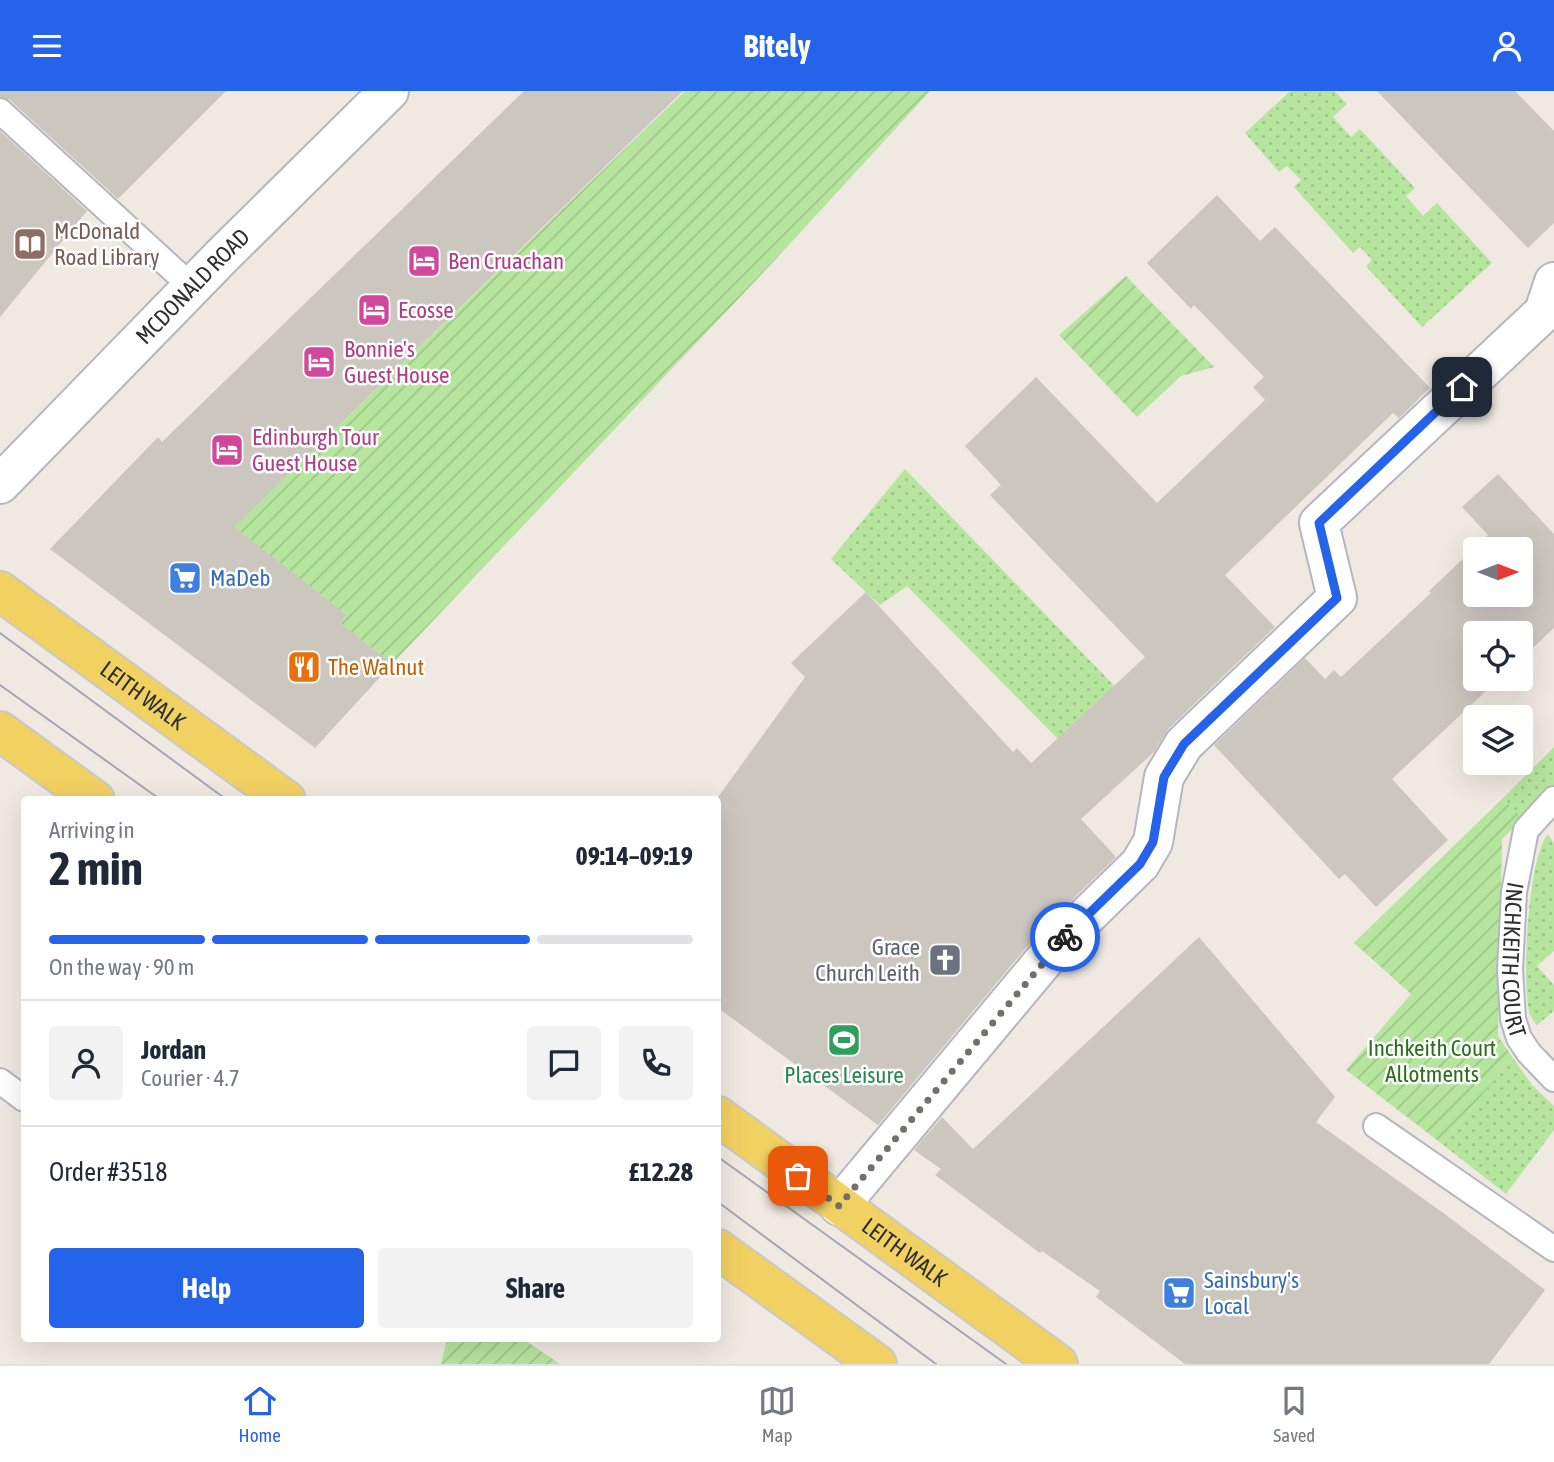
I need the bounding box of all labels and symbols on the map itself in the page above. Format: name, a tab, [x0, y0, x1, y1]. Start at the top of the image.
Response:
place label: McDonald Road Library	[54, 218, 159, 270]
street label: MCDONALD ROAD	[131, 223, 255, 349]
library icon: McDonald Road Library	[11, 225, 49, 263]
hotel icon: Ben Cruachan	[405, 242, 443, 280]
place label: Ben Cruachan	[448, 248, 564, 274]
hotel icon: Ecosse	[355, 291, 393, 329]
place label: Ecosse	[398, 297, 454, 323]
place label: Bonnie's Guest House	[344, 336, 449, 388]
hotel icon: Bonnie's Guest House	[300, 343, 338, 381]
pin	[1432, 357, 1492, 417]
place label: Edinburgh Tour Guest House	[252, 424, 380, 476]
hotel icon: Edinburgh Tour Guest House	[208, 431, 246, 469]
north arrow	[1463, 537, 1533, 607]
supermarket icon: MaDeb	[166, 559, 204, 597]
place label: MaDeb	[210, 565, 270, 591]
restaurant icon: The Walnut	[285, 648, 323, 686]
place label: The Walnut	[328, 654, 424, 680]
street label: LEITH WALK	[95, 656, 191, 736]
street label: INCHKEITH COURT	[1497, 880, 1531, 1041]
courier	[1030, 902, 1100, 972]
place label: Grace Church Leith	[815, 934, 920, 986]
church icon: Grace Church Leith	[926, 941, 964, 979]
sports icon: Places Leisure	[825, 1021, 863, 1059]
park label: Inchkeith Court Allotments	[1368, 1035, 1496, 1087]
place label: Places Leisure	[784, 1062, 904, 1088]
pin	[768, 1146, 828, 1206]
street label: LEITH WALK	[857, 1212, 953, 1292]
place label: Sainsbury's Local	[1204, 1267, 1299, 1319]
supermarket icon: Sainsbury's Local	[1160, 1274, 1198, 1312]

